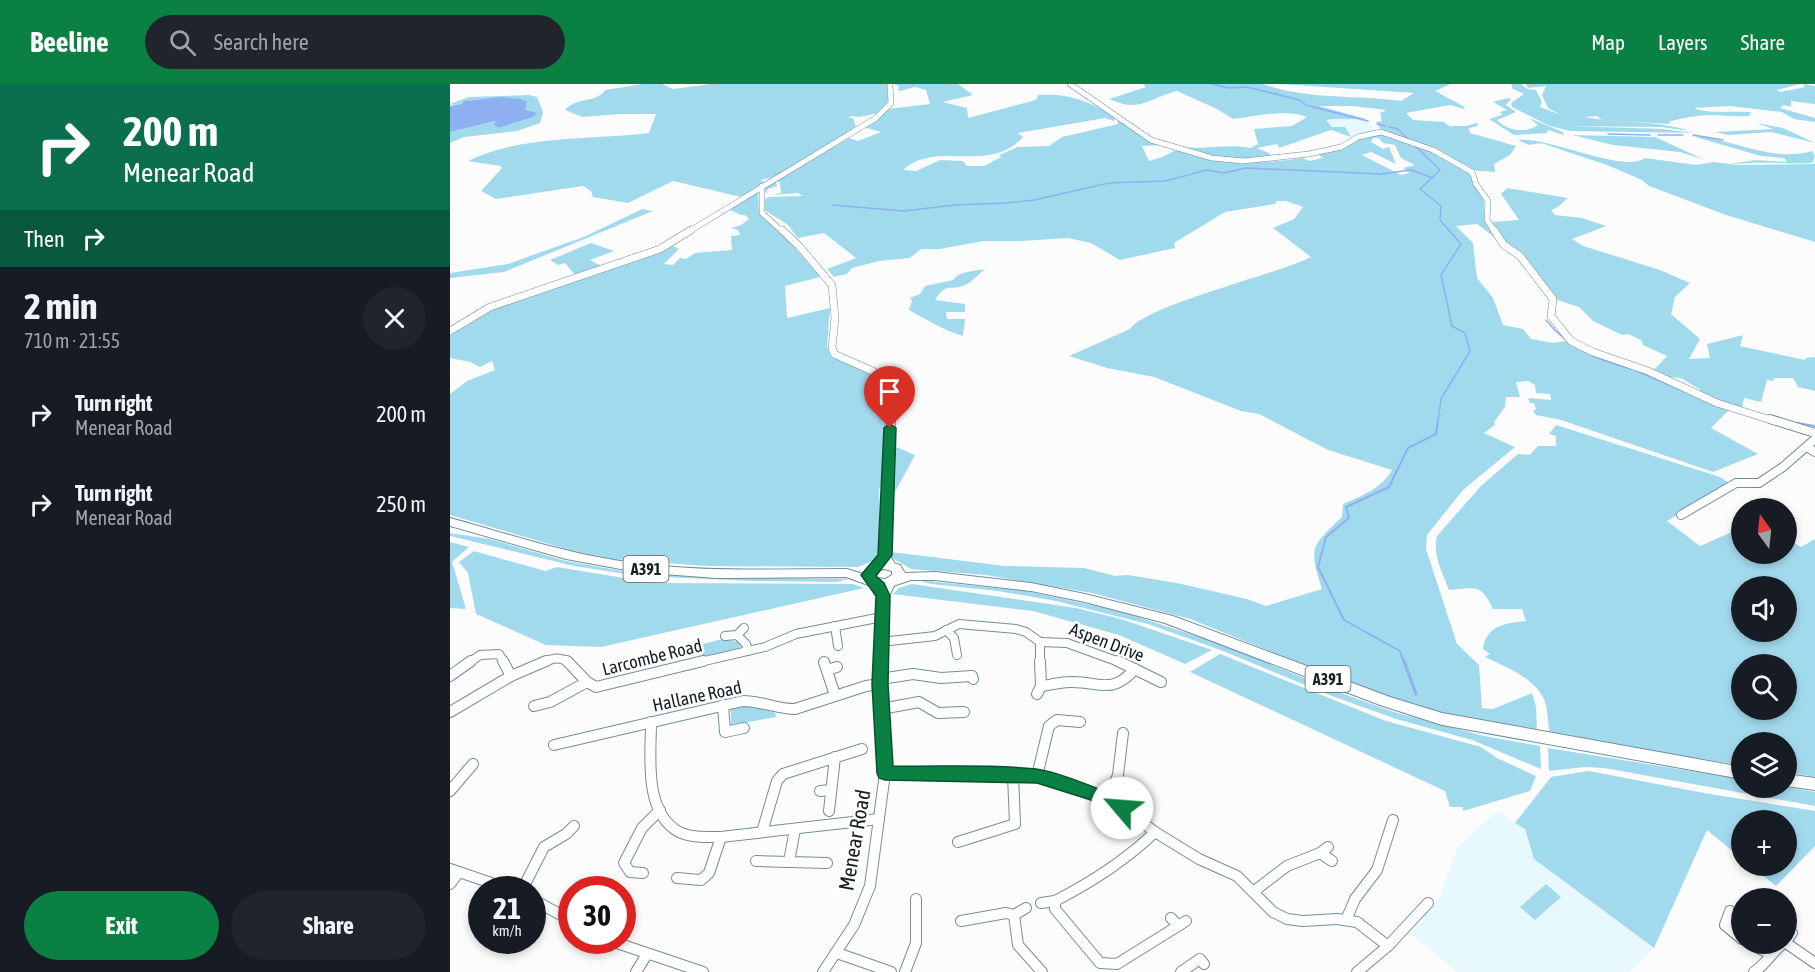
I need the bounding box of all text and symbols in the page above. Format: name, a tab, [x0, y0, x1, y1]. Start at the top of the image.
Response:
search box	[145, 15, 565, 69]
text: Beeline	[30, 26, 109, 58]
icon: search	[166, 26, 199, 59]
text: Search here	[214, 29, 309, 55]
text: Map	[1591, 30, 1625, 54]
text: Layers	[1658, 30, 1708, 54]
text: Share	[1741, 30, 1785, 54]
text: 200 m	[123, 107, 218, 155]
icon: right	[24, 108, 102, 186]
text: Menear Road	[123, 157, 254, 188]
icon: right	[77, 222, 110, 255]
text: Then	[24, 226, 65, 252]
text: 2 min	[24, 285, 98, 327]
button: close	[363, 287, 426, 350]
text: 710 m · 21:55	[24, 329, 120, 352]
pin	[864, 366, 915, 428]
icon: arrive	[873, 375, 906, 408]
text: Turn right	[75, 390, 152, 416]
icon: right	[24, 398, 57, 431]
text: 200 m	[376, 401, 426, 427]
text: Menear Road	[75, 416, 172, 439]
text: Turn right	[75, 480, 152, 506]
icon: right	[24, 488, 57, 521]
text: 250 m	[376, 491, 426, 517]
north arrow	[1731, 498, 1797, 564]
map controls	[1731, 498, 1797, 954]
text: Menear Road	[75, 506, 172, 529]
road number: A391	[624, 556, 668, 582]
button: sound	[1731, 576, 1797, 642]
street label: Aspen Drive	[1067, 618, 1147, 666]
street label: Larcombe Road	[600, 634, 704, 680]
button: search	[1731, 654, 1797, 720]
road number: A391	[1306, 666, 1350, 692]
street label: Hallane Road	[651, 676, 743, 716]
button: layers	[1731, 732, 1797, 798]
position arrow	[1090, 776, 1154, 840]
street label: Menear Road	[833, 788, 875, 892]
button: +	[1731, 810, 1797, 876]
speed limit sign: 30	[558, 876, 636, 954]
button: −	[1731, 888, 1797, 954]
button: Exit	[24, 891, 219, 960]
button: Share	[231, 891, 426, 960]
text: 21	[493, 891, 521, 925]
text: km/h	[492, 922, 522, 939]

